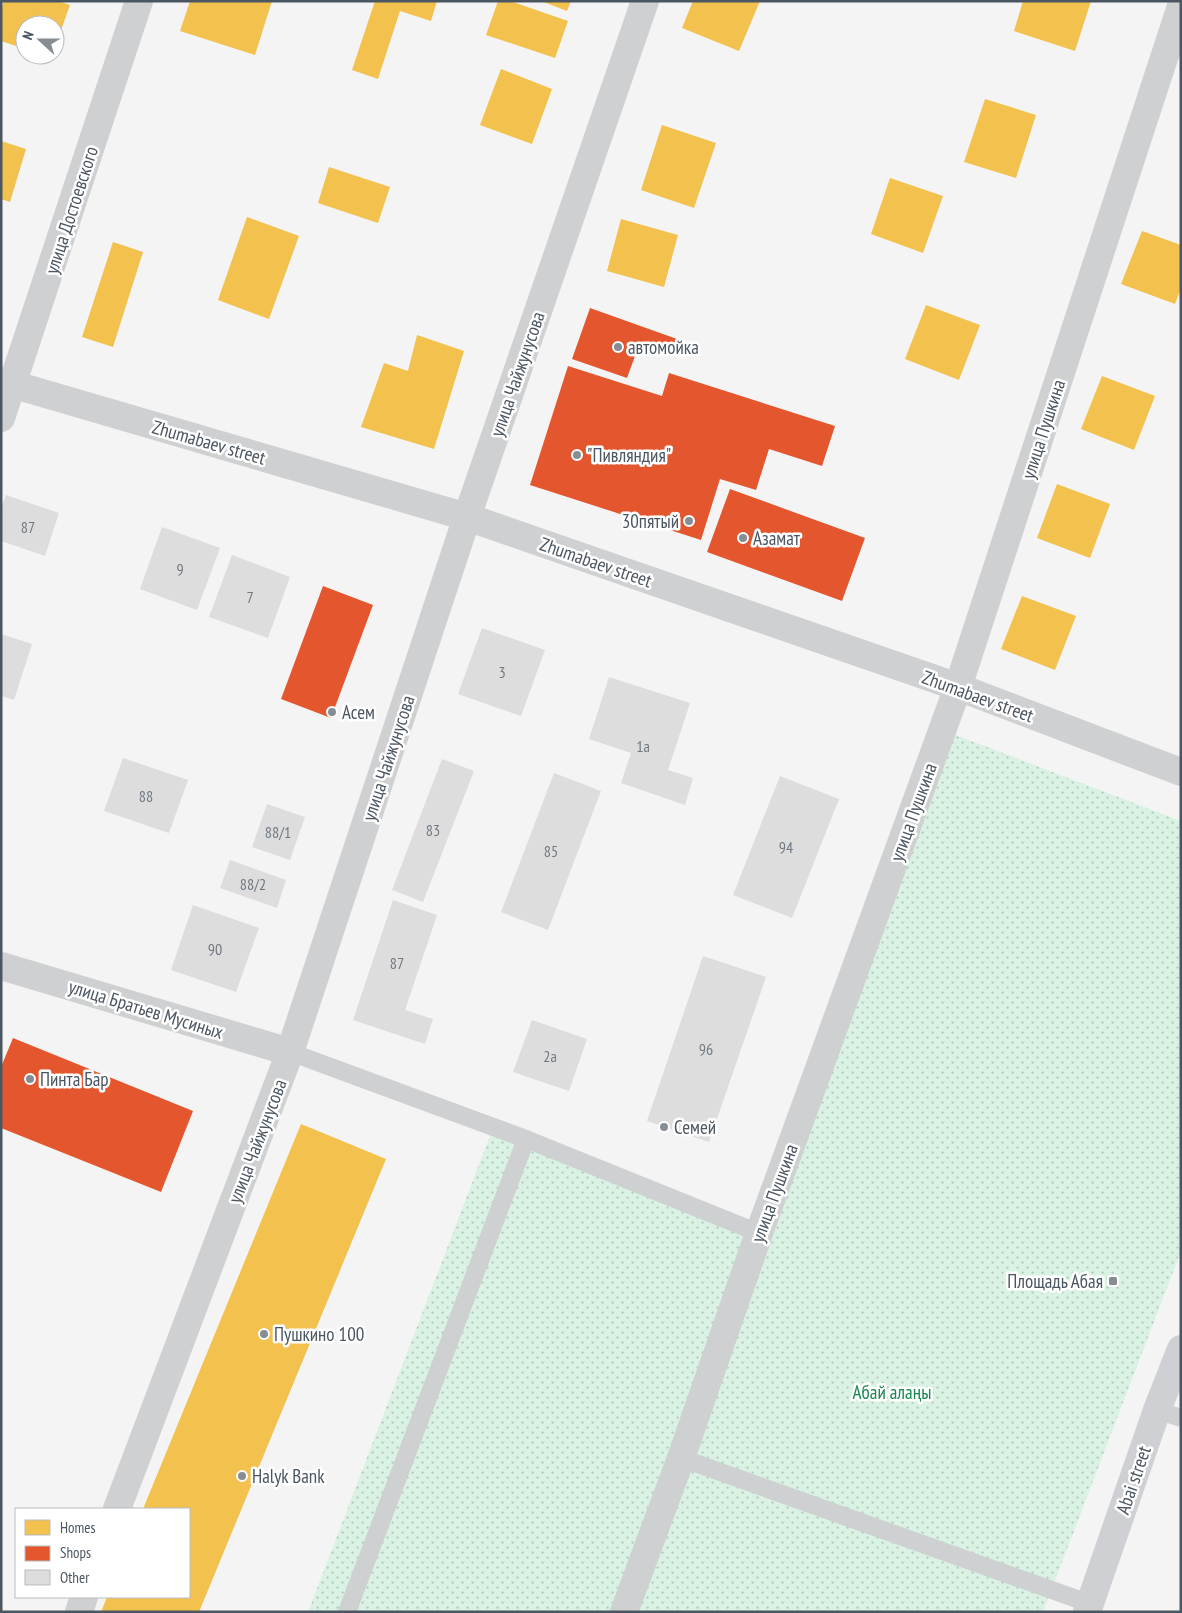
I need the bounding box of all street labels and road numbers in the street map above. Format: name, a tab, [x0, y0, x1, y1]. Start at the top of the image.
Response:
street label: улица Достоевского	[39, 143, 103, 277]
street label: улица Чайжунусова	[484, 308, 550, 440]
street label: улица Пушкина	[1016, 376, 1070, 482]
street label: Zhumabaev street	[150, 414, 269, 470]
street label: Zhumabaev street	[537, 532, 656, 593]
street label: Zhumabaev street	[919, 665, 1038, 728]
street label: улица Чайжунусова	[356, 692, 420, 824]
street label: улица Пушкина	[884, 760, 942, 864]
street label: улица Братьев Мусиных	[66, 974, 226, 1044]
street label: улица Чайжунусова	[222, 1076, 292, 1206]
street label: улица Пушкина	[745, 1141, 803, 1245]
street label: Abai street	[1110, 1442, 1156, 1517]

